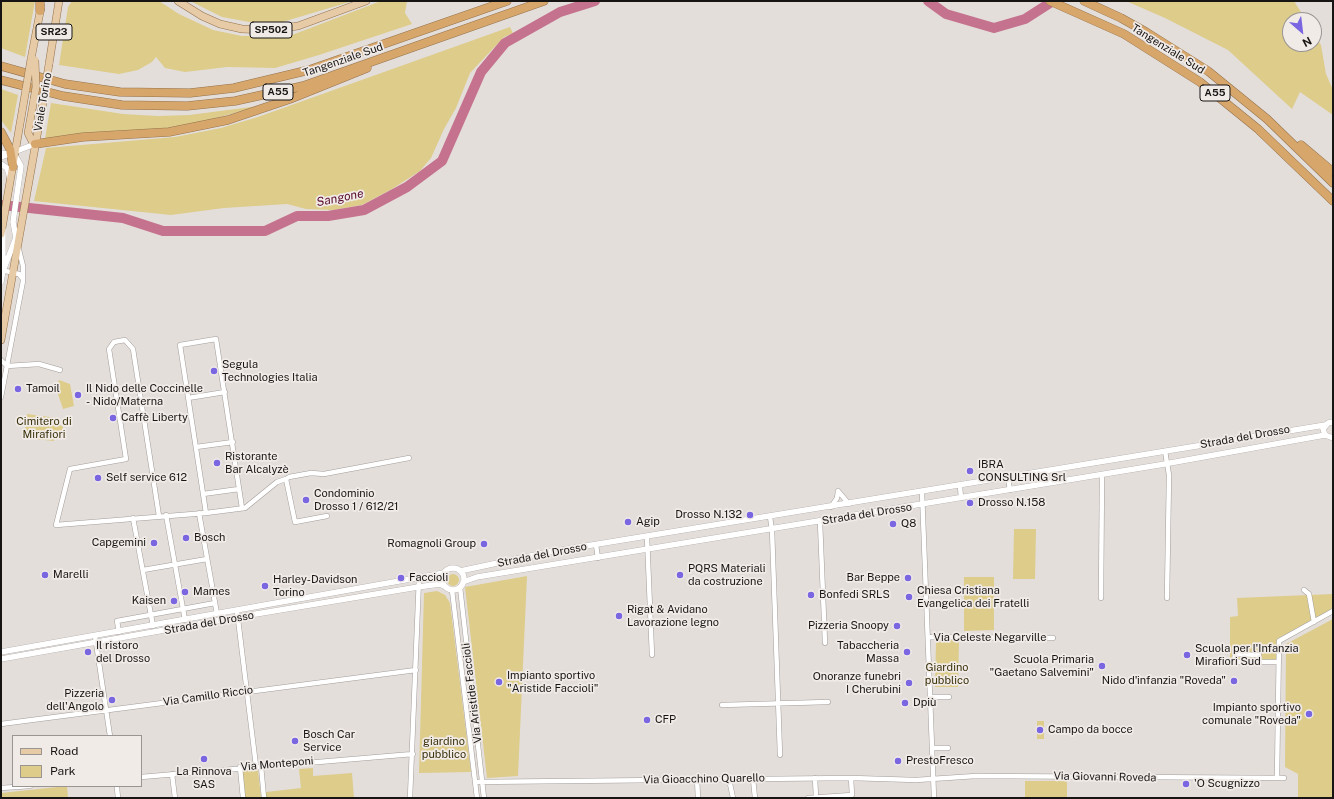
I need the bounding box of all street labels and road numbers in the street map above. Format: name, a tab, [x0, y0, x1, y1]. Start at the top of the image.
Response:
street label: Tangenziale Sud	[1129, 21, 1207, 77]
road number: SP502	[250, 22, 292, 38]
road number: SR23	[36, 24, 72, 40]
street label: Tangenziale Sud	[301, 40, 385, 80]
street label: Viale Torino	[31, 71, 55, 133]
road number: A55	[263, 84, 293, 100]
road number: A55	[1200, 85, 1230, 101]
street label: Strada del Drosso	[1199, 423, 1291, 451]
street label: Strada del Drosso	[821, 500, 913, 528]
street label: Strada del Drosso	[496, 540, 588, 570]
street label: Strada del Drosso	[163, 609, 255, 637]
street label: Via Celeste Negarville	[934, 631, 1046, 645]
street label: Via Aristide Faccioli	[459, 642, 485, 744]
street label: Via Camillo Riccio	[162, 683, 254, 709]
street label: Via Monteponi	[240, 754, 314, 774]
street label: Via Giovanni Roveda	[1053, 770, 1157, 784]
street label: Via Gioacchino Quarello	[643, 771, 765, 787]

